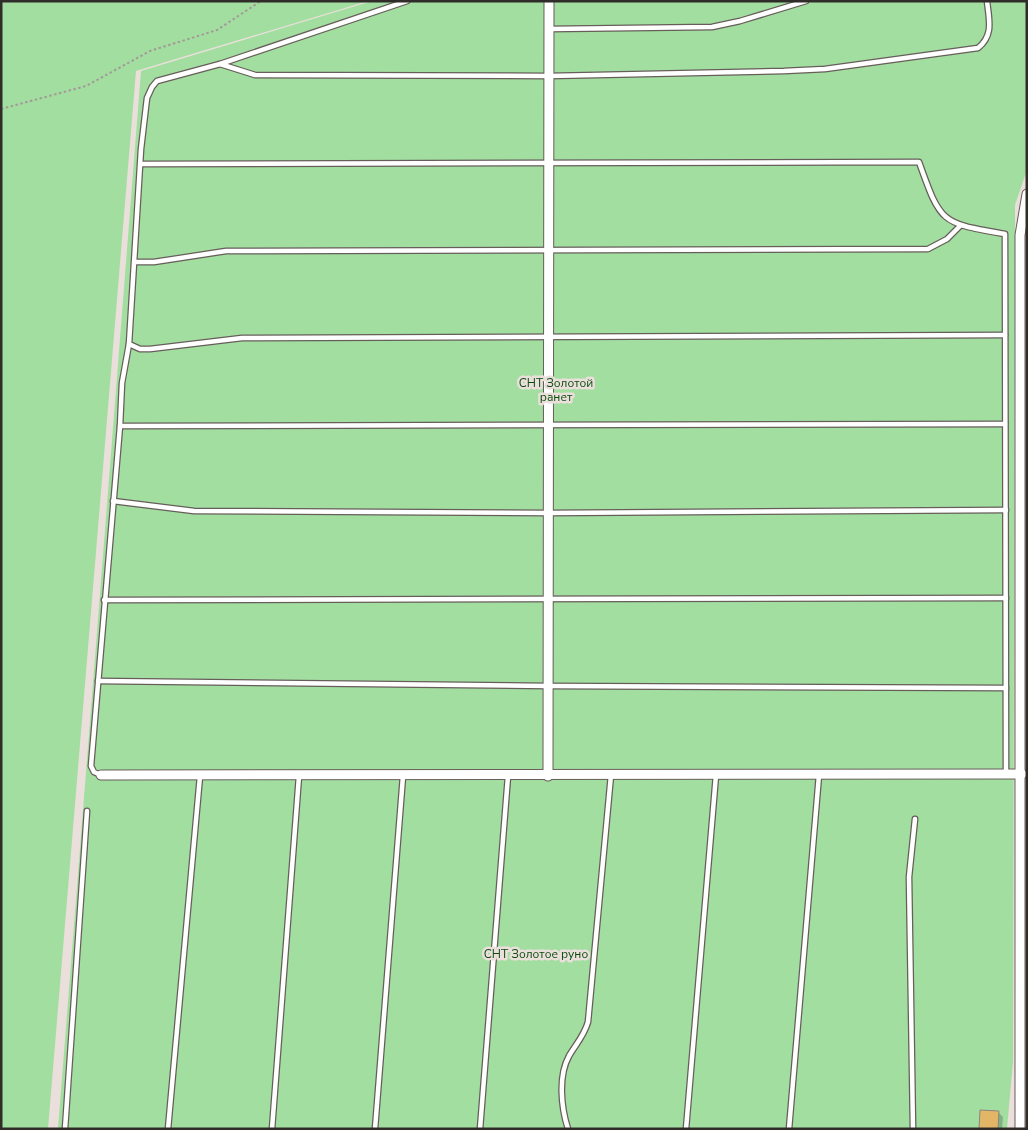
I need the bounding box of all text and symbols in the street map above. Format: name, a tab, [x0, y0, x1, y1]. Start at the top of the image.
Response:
park label: СНТ Золотой ранет	[519, 375, 593, 405]
park label: СНТ Золотое руно	[484, 946, 588, 962]

